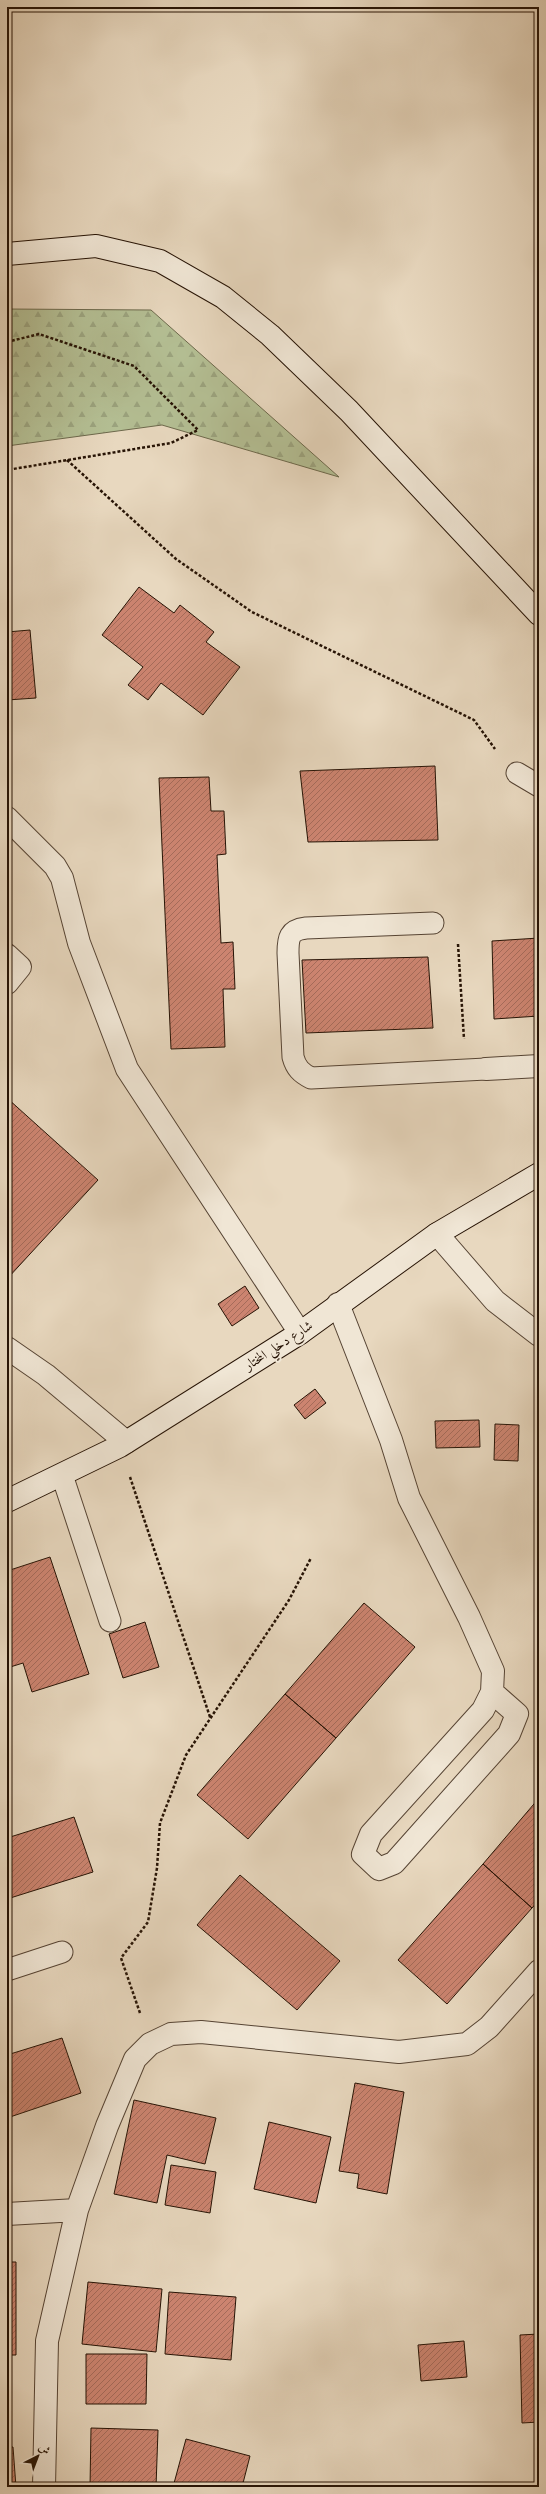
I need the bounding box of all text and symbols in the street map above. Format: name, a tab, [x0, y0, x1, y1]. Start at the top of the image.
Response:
street label: شارع دخلي المختار	[238, 1315, 318, 1378]
north arrow	[18, 2436, 58, 2476]
text: ش	[35, 2439, 54, 2458]

